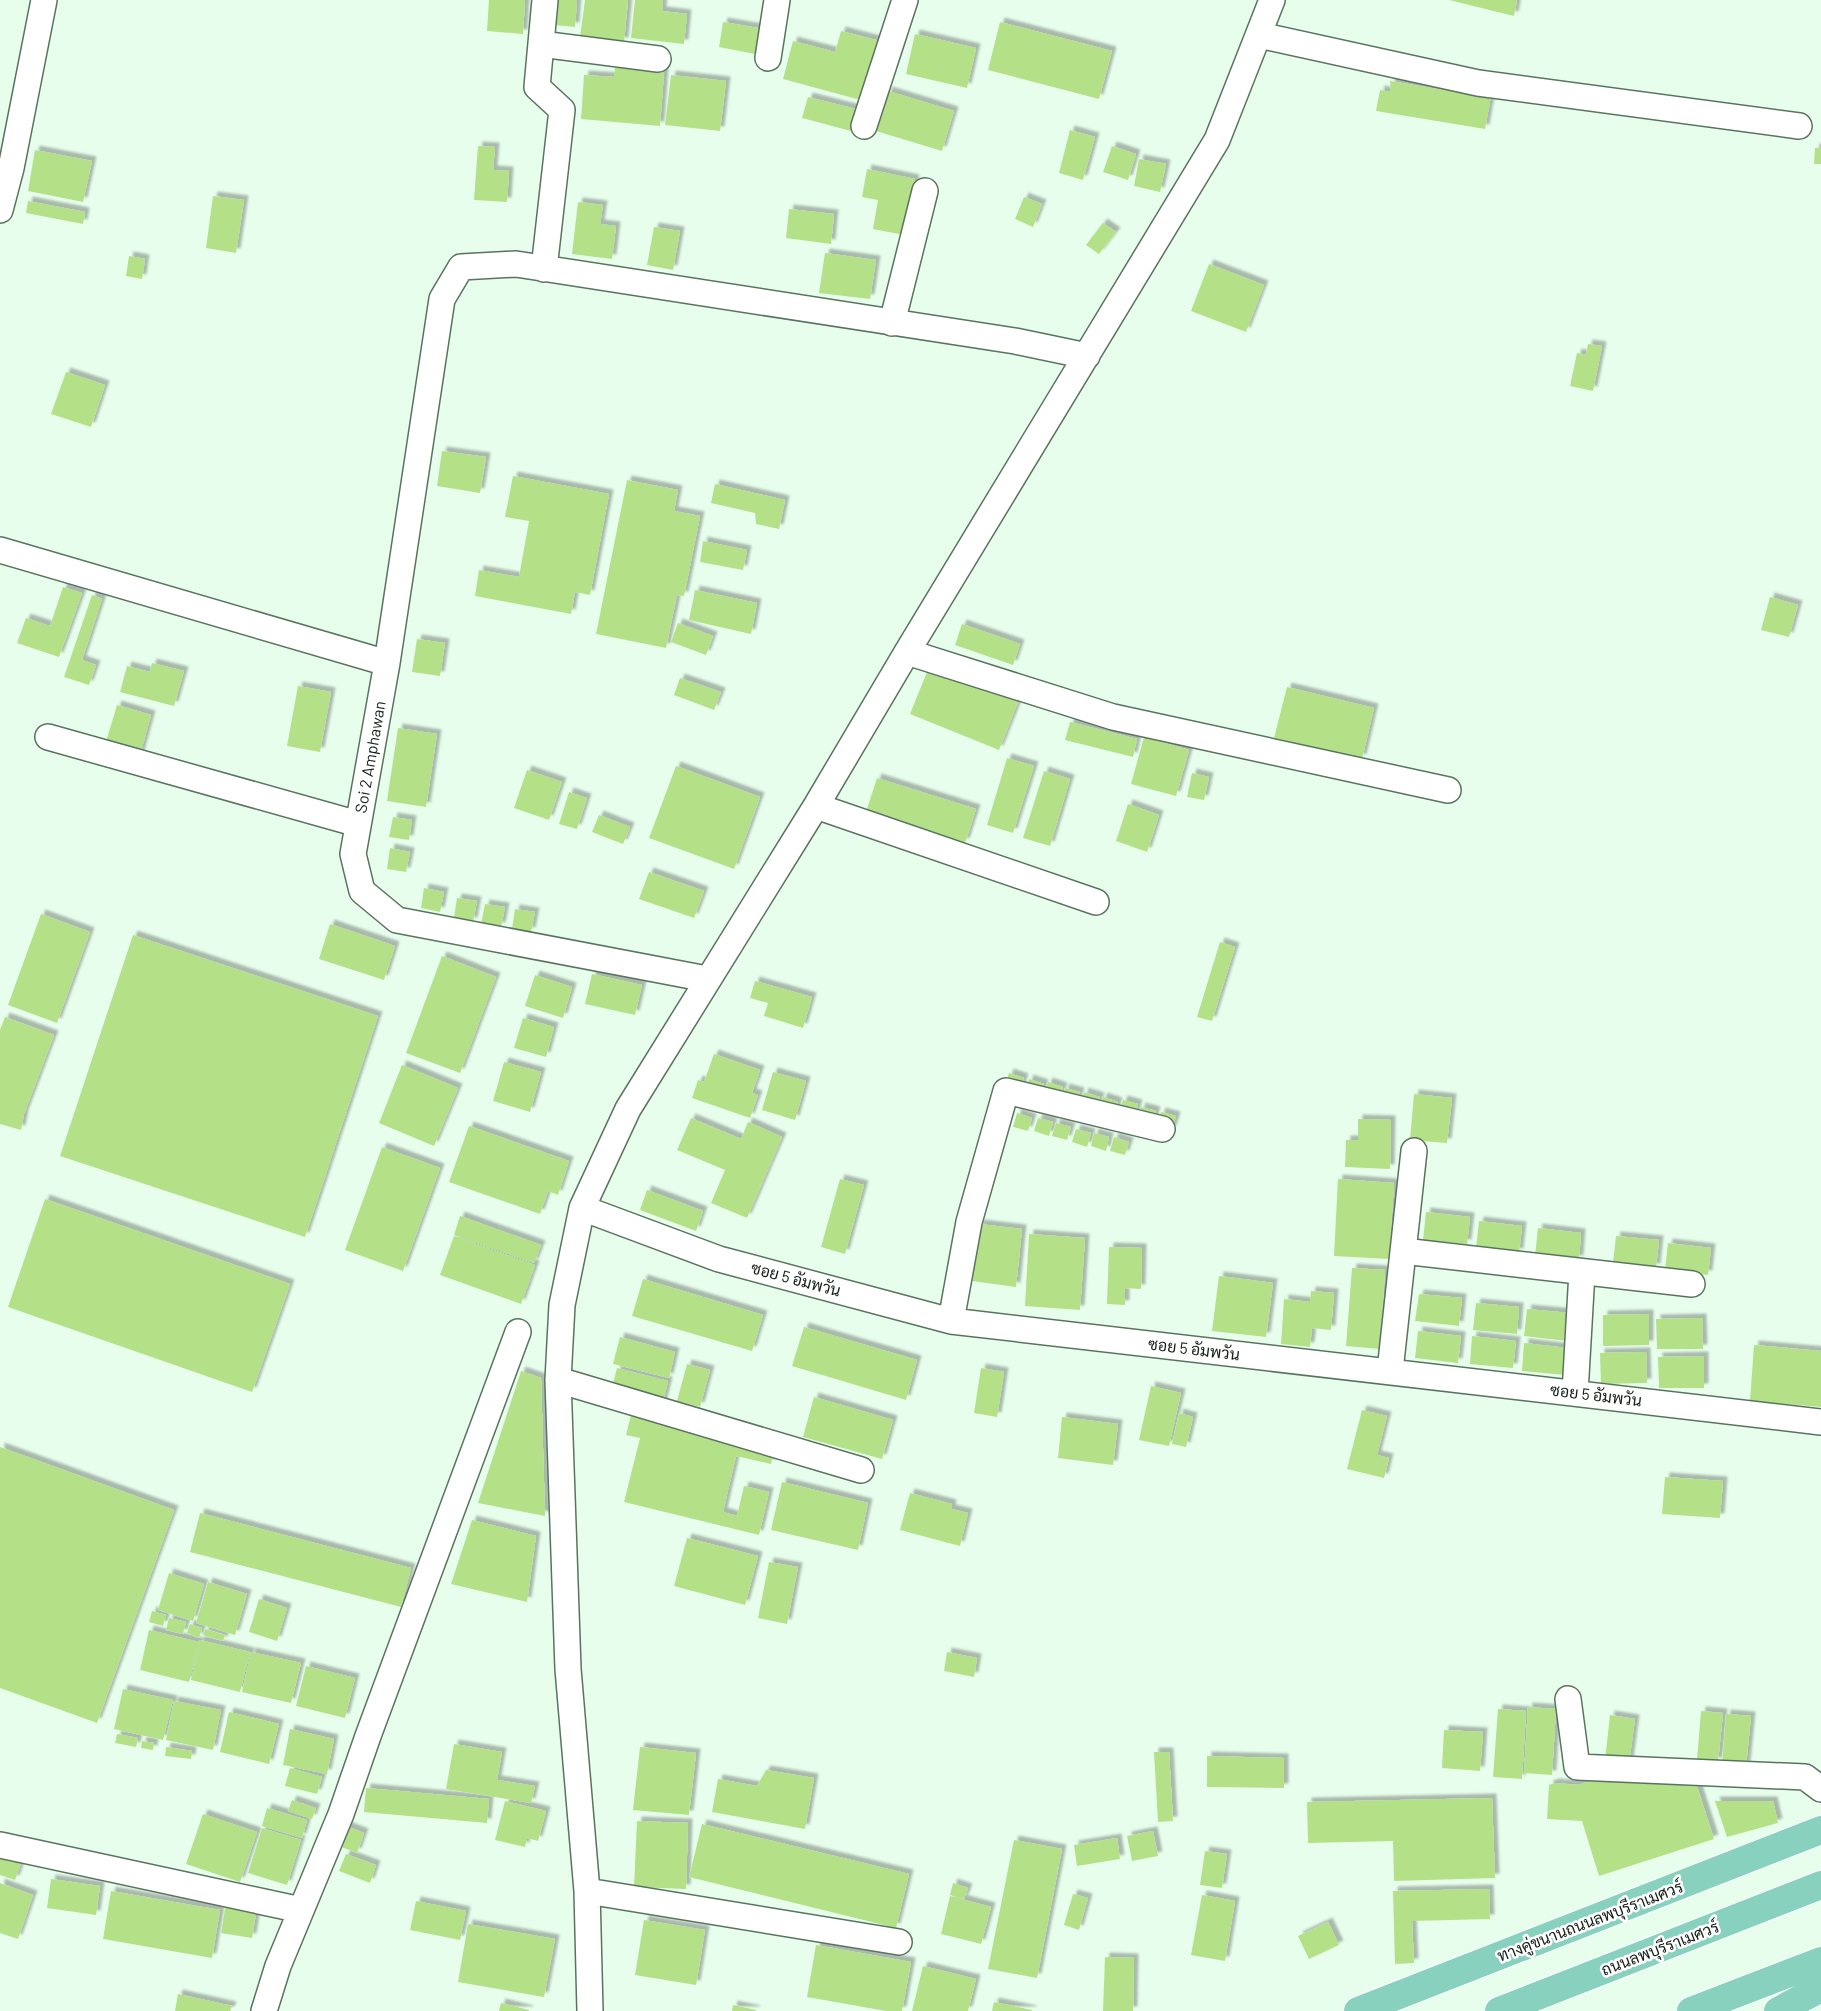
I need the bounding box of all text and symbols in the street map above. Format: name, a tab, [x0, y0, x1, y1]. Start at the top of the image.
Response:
street label: Soi 2 Amphawan	[350, 699, 389, 815]
street label: ซอย 5 อัมพวัน	[749, 1257, 843, 1300]
street label: ซอย 5 อัมพวัน	[1147, 1333, 1241, 1364]
street label: ซอย 5 อัมพวัน	[1549, 1379, 1643, 1410]
street label: ทางคู่ขนานถนนลพบุรีราเมศวร์	[1494, 1877, 1686, 1965]
street label: ถนนลพบุรีราเมศวร์	[1598, 1917, 1722, 1979]

